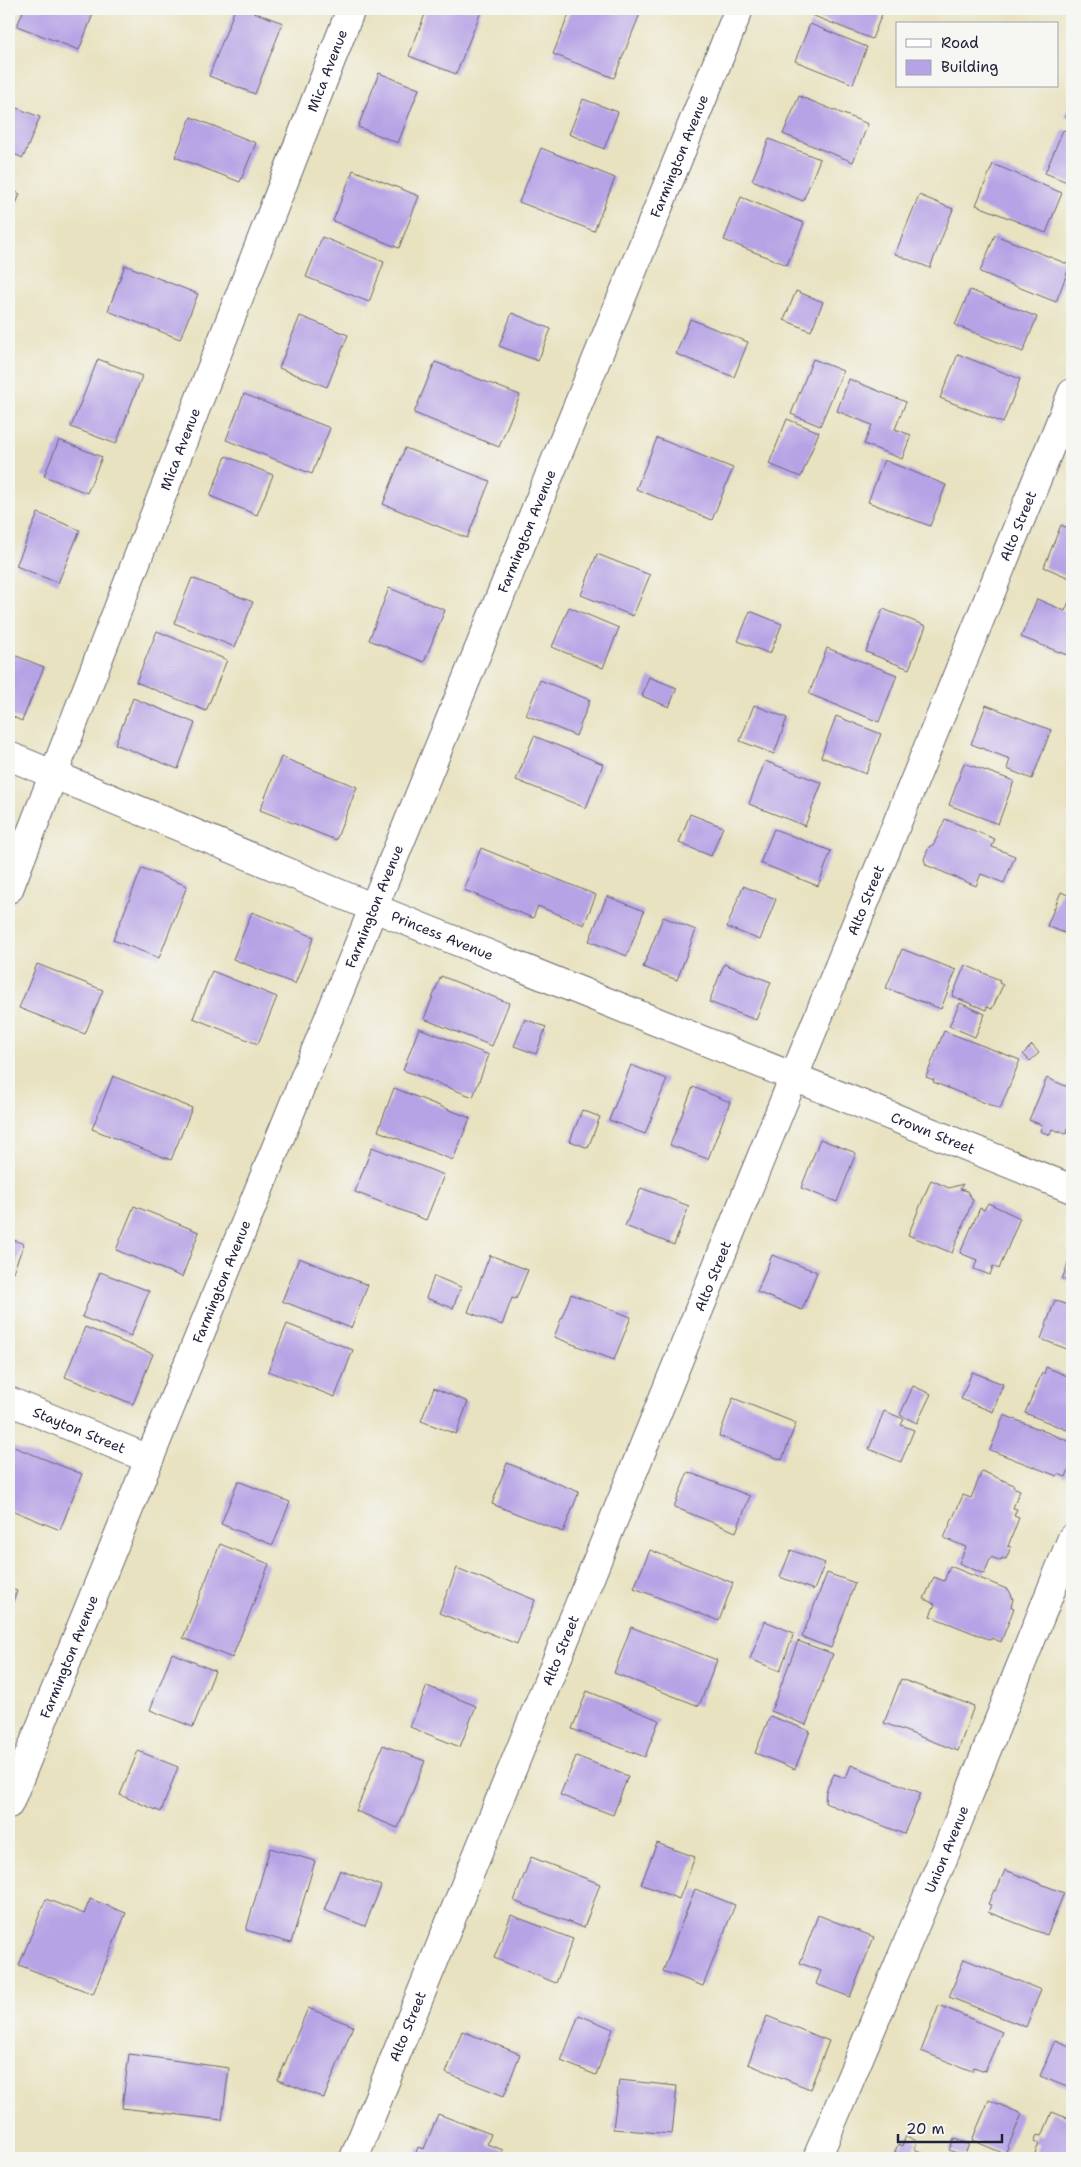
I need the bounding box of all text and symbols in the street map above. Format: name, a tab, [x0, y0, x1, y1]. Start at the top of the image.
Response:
legend	[896, 22, 1058, 88]
street label: Mica Avenue	[303, 27, 351, 114]
text: Road	[941, 33, 979, 53]
text: Building	[941, 57, 998, 77]
street label: Farmington Avenue	[646, 92, 712, 220]
street label: Mica Avenue	[156, 405, 204, 493]
street label: Farmington Avenue	[494, 467, 560, 595]
street label: Alto Street	[996, 488, 1040, 564]
street label: Farmington Avenue	[341, 842, 407, 971]
street label: Alto Street	[843, 862, 888, 938]
street label: Princess Avenue	[389, 907, 496, 964]
street label: Crown Street	[888, 1108, 978, 1158]
street label: Farmington Avenue	[188, 1217, 255, 1346]
street label: Alto Street	[690, 1238, 735, 1314]
street label: Stayton Street	[30, 1403, 128, 1457]
street label: Farmington Avenue	[36, 1592, 102, 1721]
street label: Alto Street	[538, 1613, 583, 1688]
street label: Union Avenue	[921, 1803, 973, 1895]
street label: Alto Street	[385, 1989, 430, 2064]
scale bar	[898, 2112, 1002, 2144]
text: 20 m	[906, 2119, 945, 2139]

